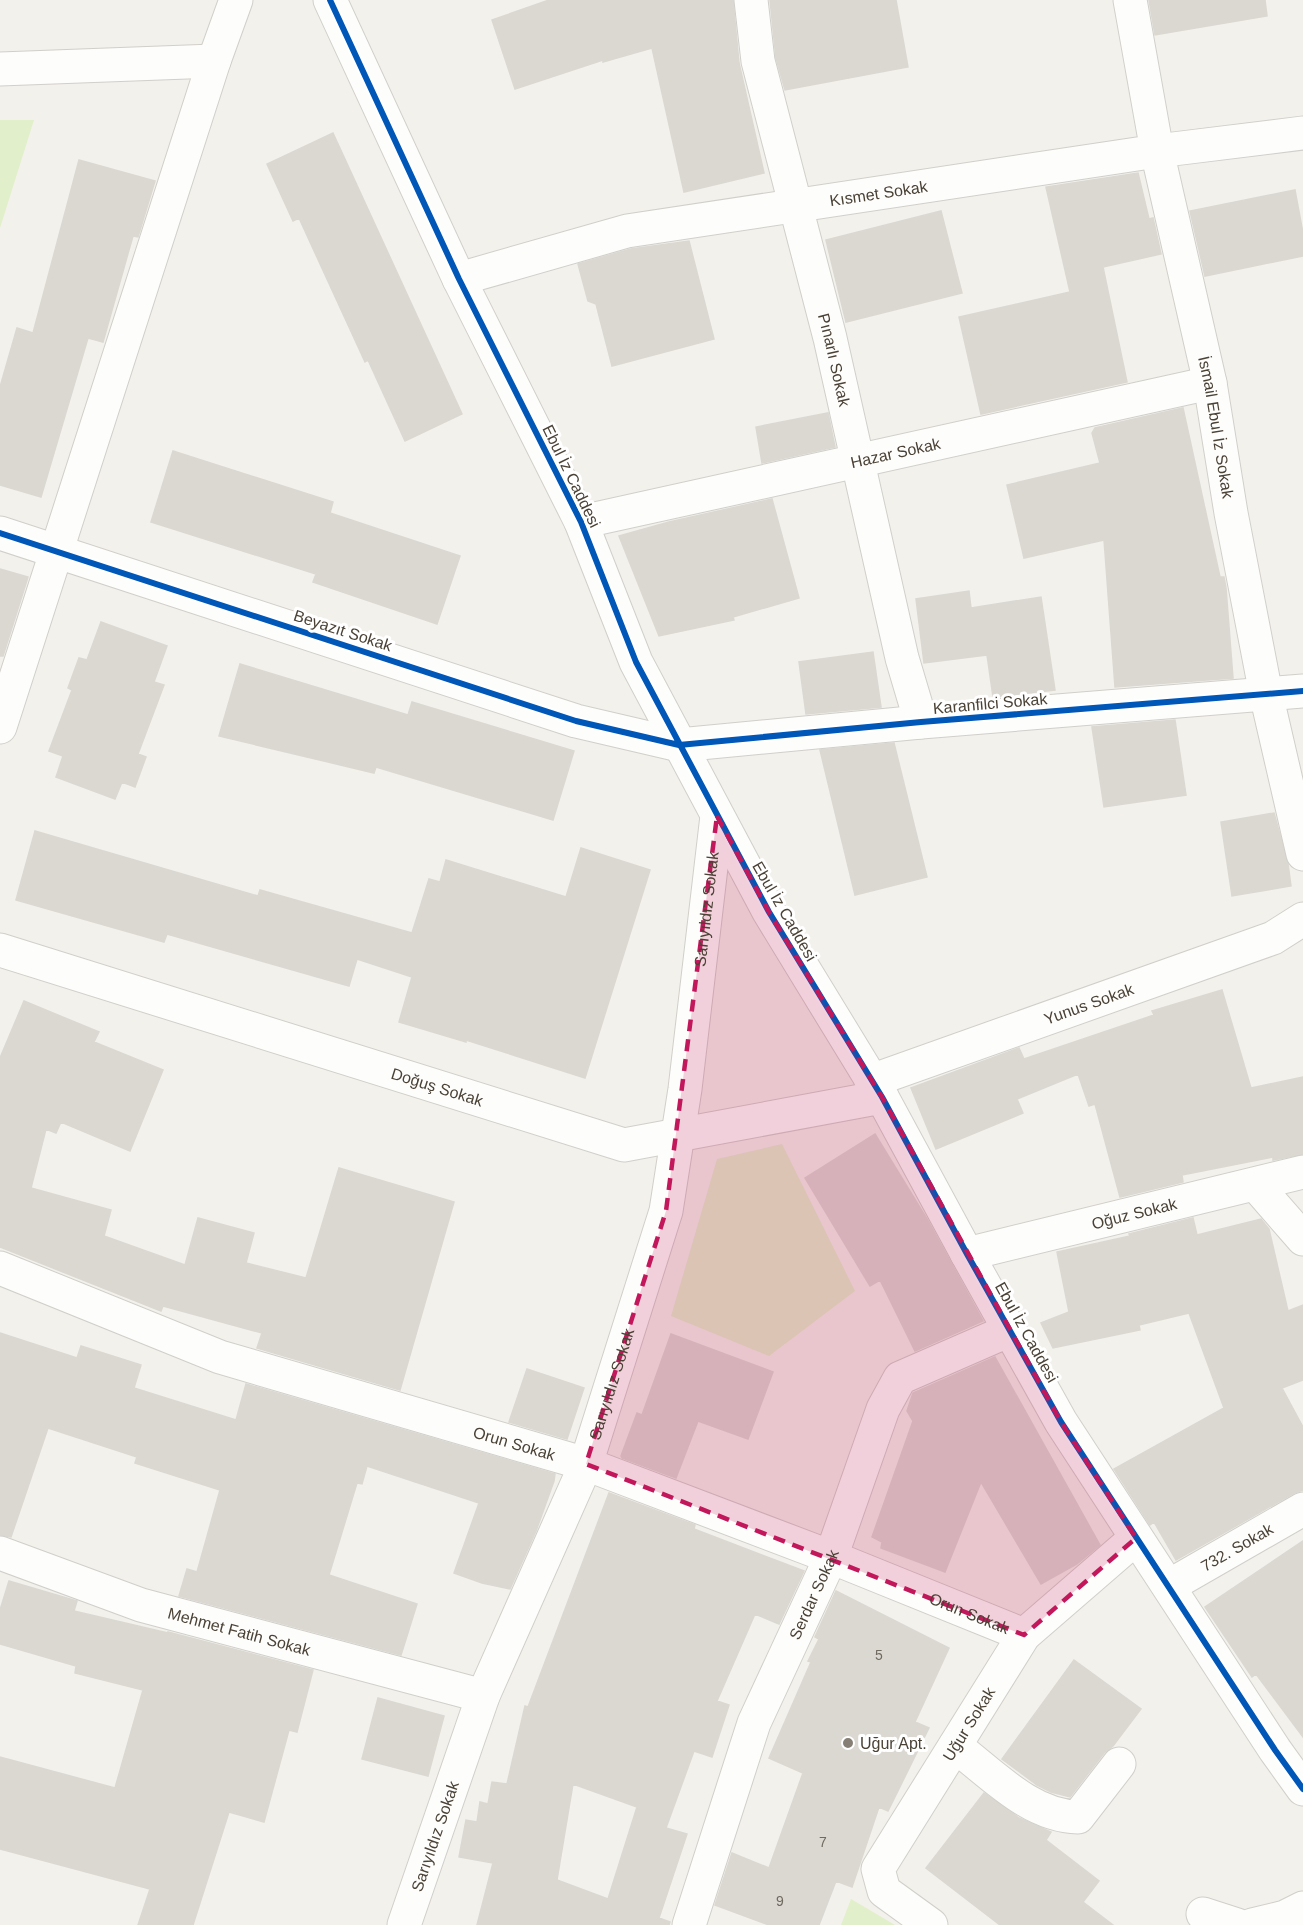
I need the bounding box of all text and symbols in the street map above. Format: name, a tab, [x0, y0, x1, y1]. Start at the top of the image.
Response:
street label: Kısmet Sokak	[828, 178, 930, 209]
street label: Pınarlı Sokak	[815, 312, 853, 409]
street label: İsmail Ebul İz Sokak	[1195, 354, 1237, 501]
street label: Ebul İz Caddesi	[539, 422, 605, 530]
street label: Hazar Sokak	[849, 435, 943, 471]
street label: Beyazıt Sokak	[292, 607, 395, 655]
street label: Karanfilci Sokak	[932, 690, 1049, 717]
street label: Sarıyıldız Sokak	[691, 850, 722, 968]
street label: Ebul İz Caddesi	[749, 858, 821, 964]
street label: Yunus Sokak	[1042, 980, 1137, 1028]
street label: Doğuş Sokak	[389, 1065, 486, 1110]
street label: Oğuz Sokak	[1090, 1195, 1180, 1232]
street label: Ebul İz Caddesi	[992, 1279, 1062, 1385]
street label: Sarıyıldız Sokak	[586, 1325, 638, 1442]
street label: Orun Sokak	[471, 1424, 558, 1464]
street label: 732. Sokak	[1198, 1520, 1277, 1575]
street label: Serdar Sokak	[786, 1547, 842, 1642]
street label: Orun Sokak	[927, 1590, 1013, 1637]
street label: Mehmet Fatih Sokak	[166, 1605, 313, 1659]
house number: 5	[875, 1647, 883, 1663]
street label: Uğur Sokak	[940, 1683, 999, 1764]
place label: Uğur Apt.	[860, 1735, 927, 1752]
marker: Uğur Apt.	[841, 1736, 855, 1750]
street label: Sarıyıldız Sokak	[408, 1778, 462, 1894]
house number: 7	[819, 1834, 827, 1850]
house number: 9	[776, 1893, 784, 1909]

